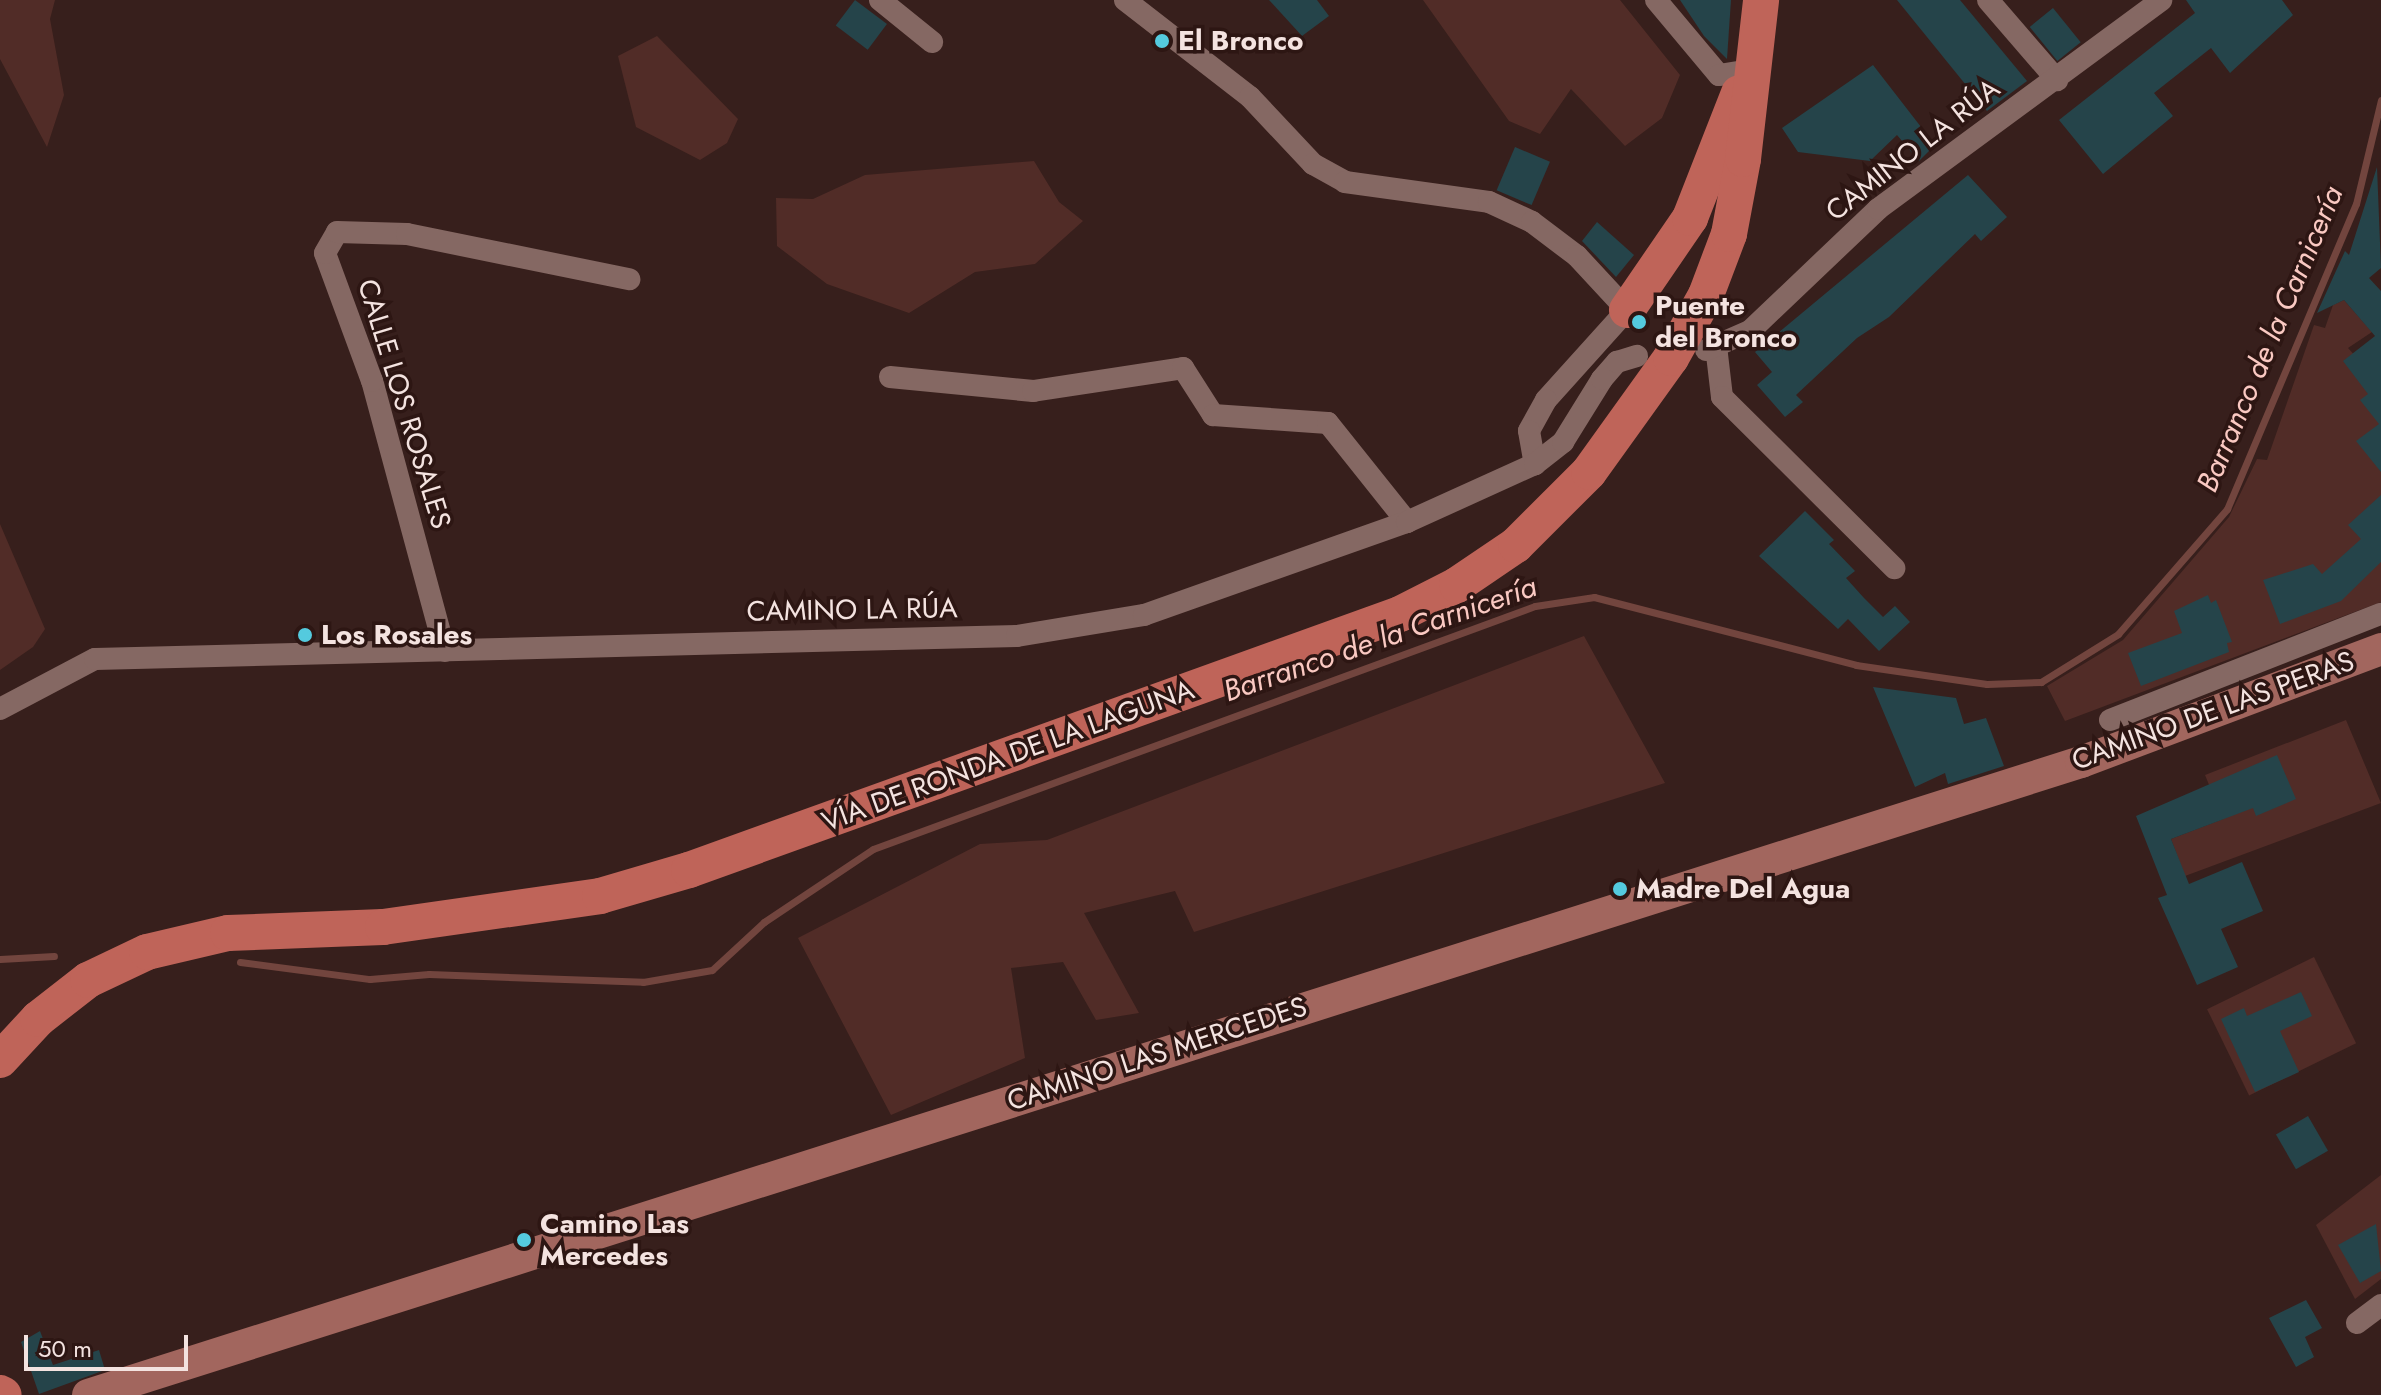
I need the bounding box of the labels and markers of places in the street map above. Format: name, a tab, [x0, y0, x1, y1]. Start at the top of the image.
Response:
place label: El Bronco	[1178, 24, 1303, 58]
marker: El Bronco	[1153, 32, 1171, 50]
place label: Puente del Bronco	[1655, 289, 1797, 355]
marker: Puente del Bronco	[1630, 313, 1648, 331]
place label: Los Rosales	[321, 618, 472, 652]
marker: Los Rosales	[296, 626, 314, 644]
place label: Madre Del Agua	[1636, 872, 1850, 906]
marker: Madre Del Agua	[1611, 880, 1629, 898]
place label: Camino Las Mercedes	[540, 1207, 689, 1273]
marker: Camino Las Mercedes	[515, 1231, 533, 1249]

